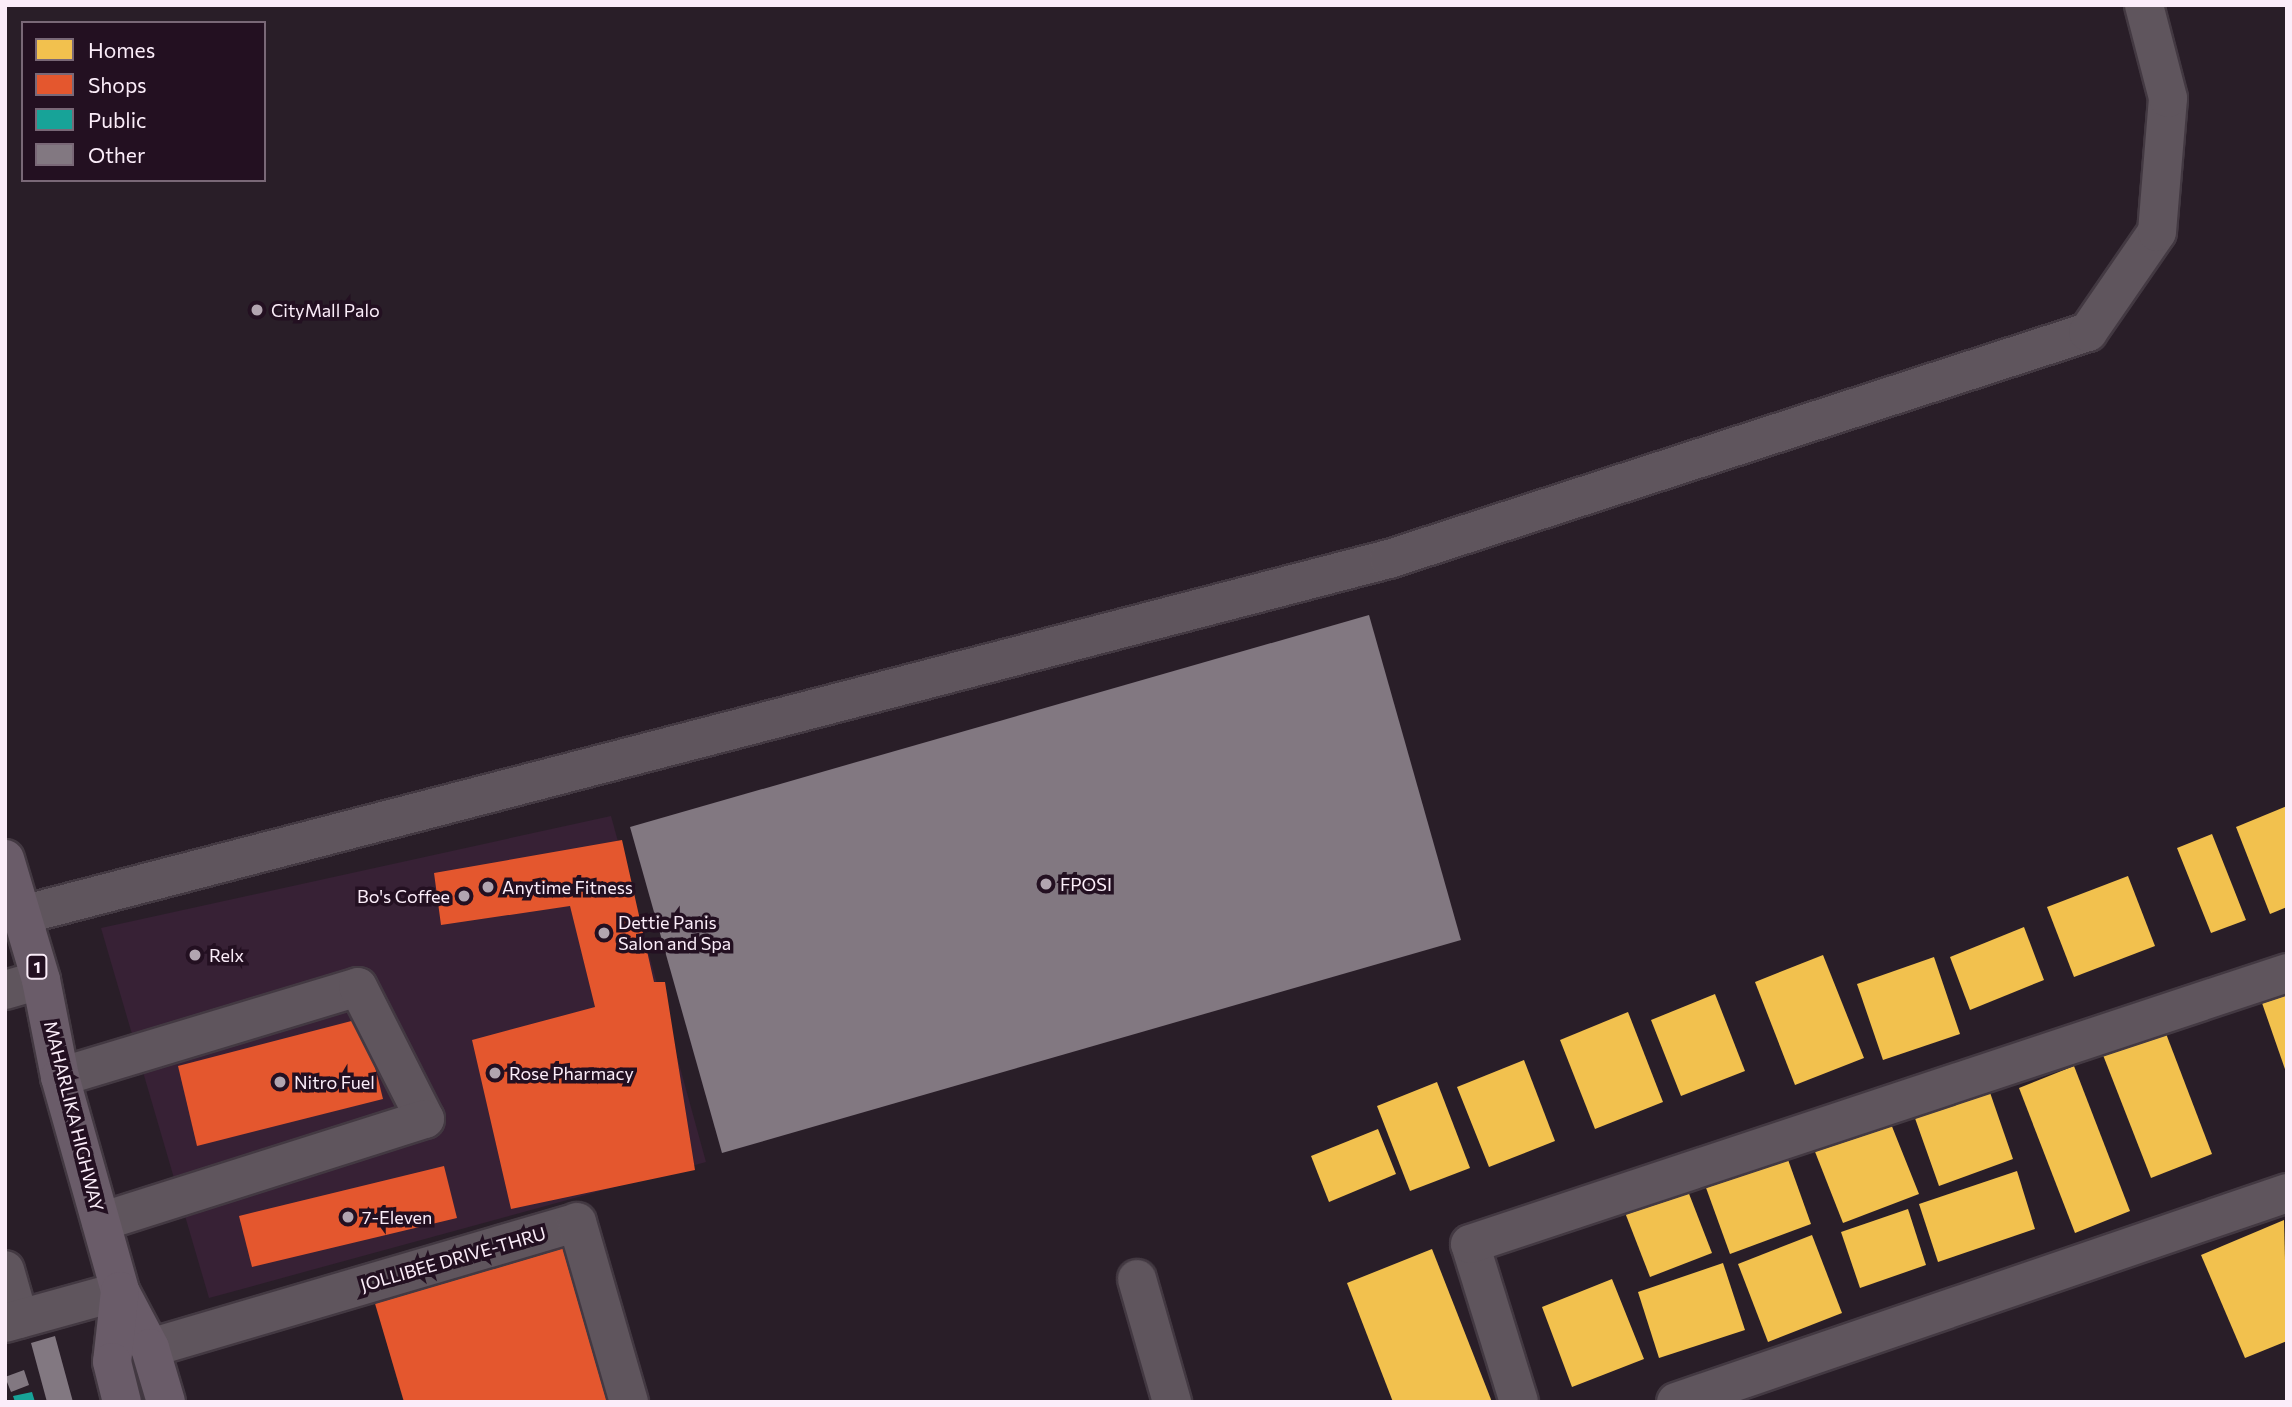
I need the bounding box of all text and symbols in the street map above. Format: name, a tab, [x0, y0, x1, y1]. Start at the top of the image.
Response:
legend	[21, 21, 266, 182]
text: Homes	[88, 37, 155, 62]
text: Shops	[88, 72, 147, 97]
text: Public	[88, 107, 146, 132]
text: Other	[88, 142, 145, 167]
place label: CityMall Palo	[271, 299, 380, 321]
marker: CityMall Palo	[249, 302, 265, 318]
place label: FPOSI	[1060, 873, 1112, 895]
place label: Anytime Fitness	[502, 876, 633, 898]
marker: FPOSI	[1038, 876, 1054, 892]
marker: Anytime Fitness	[480, 879, 496, 895]
place label: Bo's Coffee	[357, 885, 450, 907]
marker: Bo's Coffee	[456, 888, 472, 904]
place label: Dettie Panis Salon and Spa	[618, 912, 731, 954]
marker: Dettie Panis Salon and Spa	[596, 925, 612, 941]
place label: Relx	[209, 944, 244, 966]
marker: Relx	[187, 947, 203, 963]
road number: 1	[25, 954, 49, 979]
street label: MAHARLIKA HIGHWAY	[40, 1018, 108, 1214]
place label: Rose Pharmacy	[509, 1062, 634, 1084]
marker: Rose Pharmacy	[487, 1065, 503, 1081]
place label: Nitro Fuel	[294, 1071, 375, 1093]
marker: Nitro Fuel	[272, 1074, 288, 1090]
place label: 7-Eleven	[362, 1206, 432, 1228]
marker: 7-Eleven	[340, 1209, 356, 1225]
street label: JOLLIBEE DRIVE-THRU	[358, 1222, 548, 1296]

